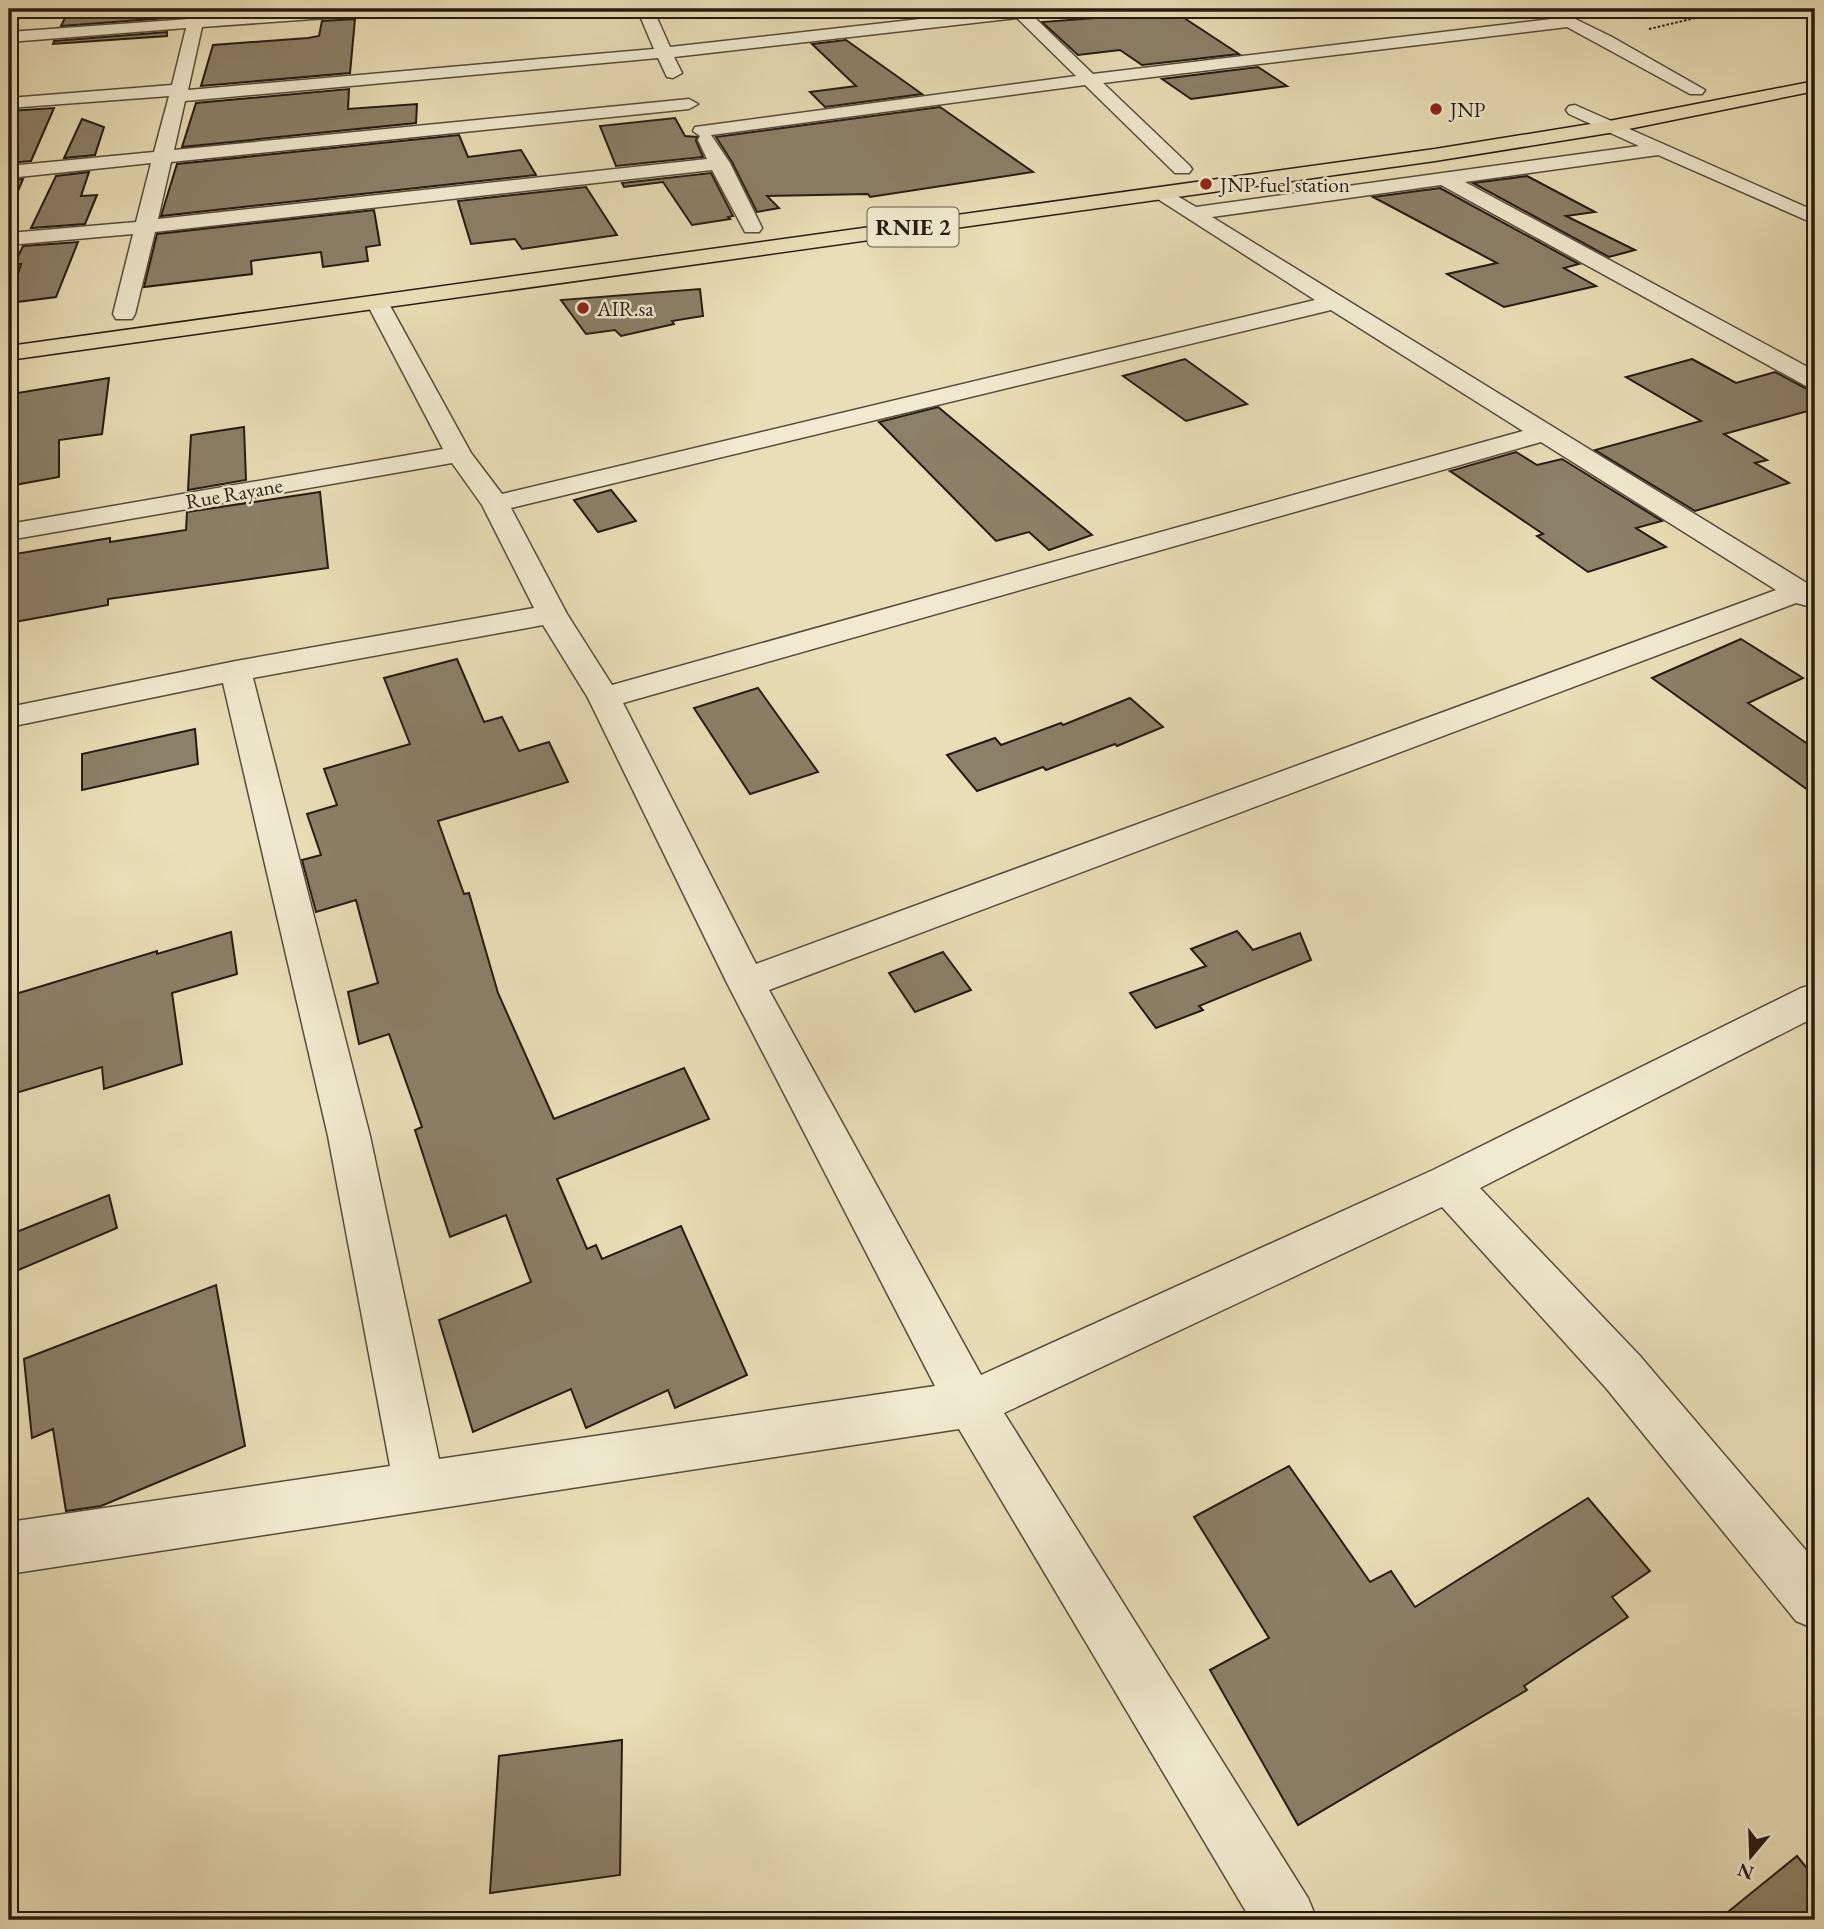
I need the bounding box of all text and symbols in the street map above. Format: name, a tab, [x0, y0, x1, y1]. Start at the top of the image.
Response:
place label: JNP	[1448, 96, 1486, 123]
marker: JNP	[1428, 101, 1444, 117]
place label: JNP fuel station	[1218, 171, 1350, 198]
marker: JNP fuel station	[1198, 176, 1214, 192]
road number: RNIE 2	[867, 208, 958, 246]
place label: AIR.sa	[596, 295, 654, 322]
marker: AIR.sa	[575, 300, 591, 316]
street label: Rue Rayane	[183, 471, 285, 515]
north arrow	[1716, 1820, 1786, 1890]
text: N	[1734, 1857, 1757, 1886]

